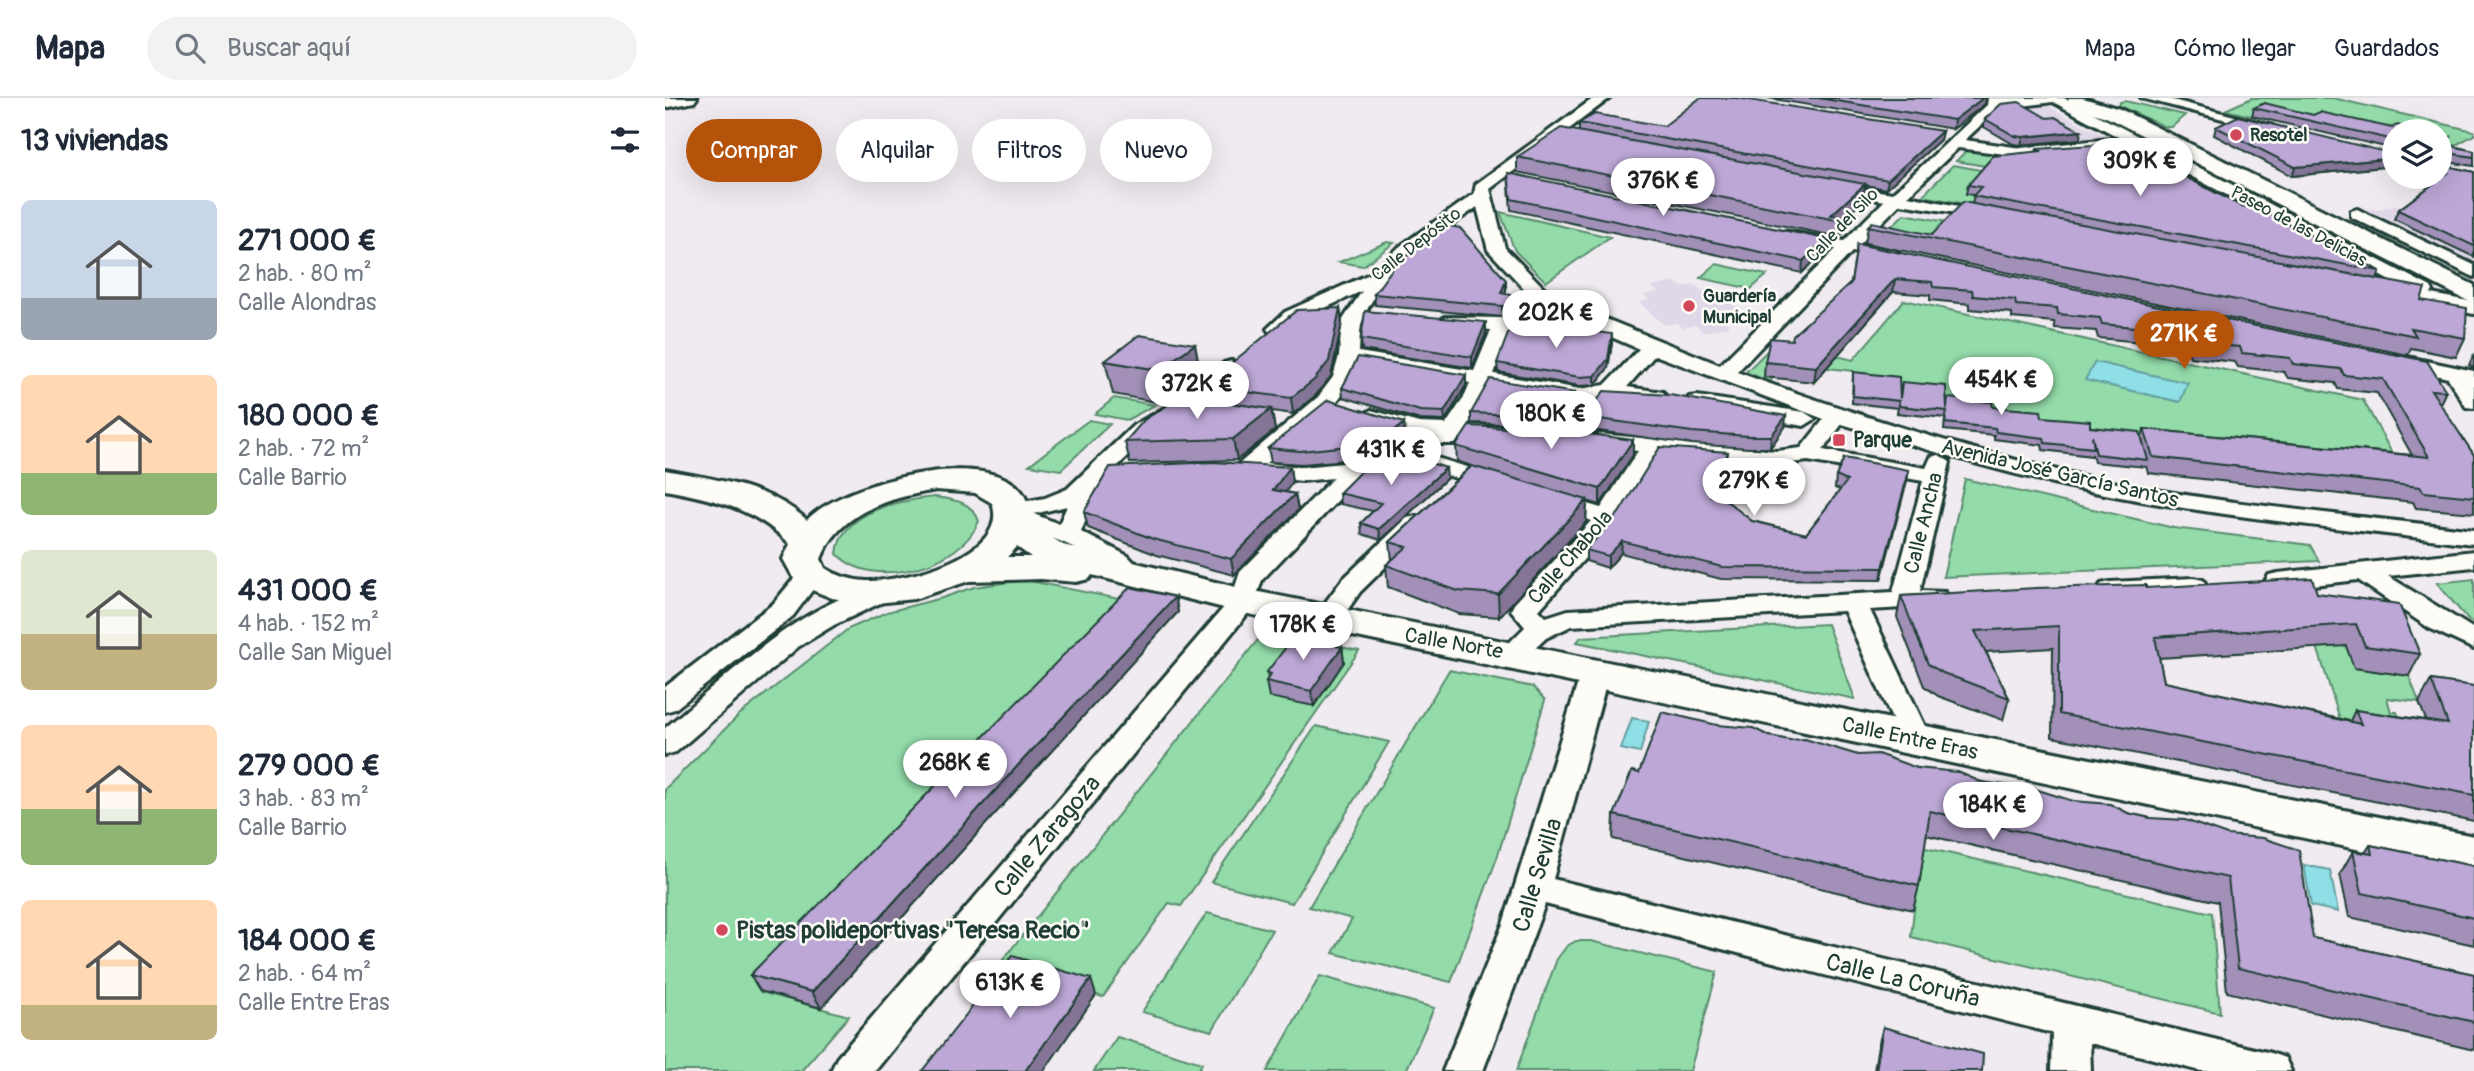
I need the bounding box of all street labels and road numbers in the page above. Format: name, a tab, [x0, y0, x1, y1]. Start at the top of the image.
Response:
street label: Paseo de las Delicias	[2227, 181, 2371, 272]
street label: Calle del Silo	[1801, 183, 1884, 267]
street label: Calle Depósito	[1367, 202, 1466, 287]
street label: Avenida José García Santos	[1939, 433, 2182, 514]
street label: Calle Ancha	[1898, 470, 1949, 577]
street label: Calle Chabola	[1522, 504, 1619, 610]
street label: Calle Norte	[1403, 622, 1506, 666]
street label: Calle Entre Eras	[1839, 711, 1981, 766]
street label: Calle Zaragoza	[988, 769, 1107, 903]
street label: Calle Sevilla	[1506, 815, 1569, 936]
street label: Calle La Coruña	[1823, 947, 1983, 1014]

